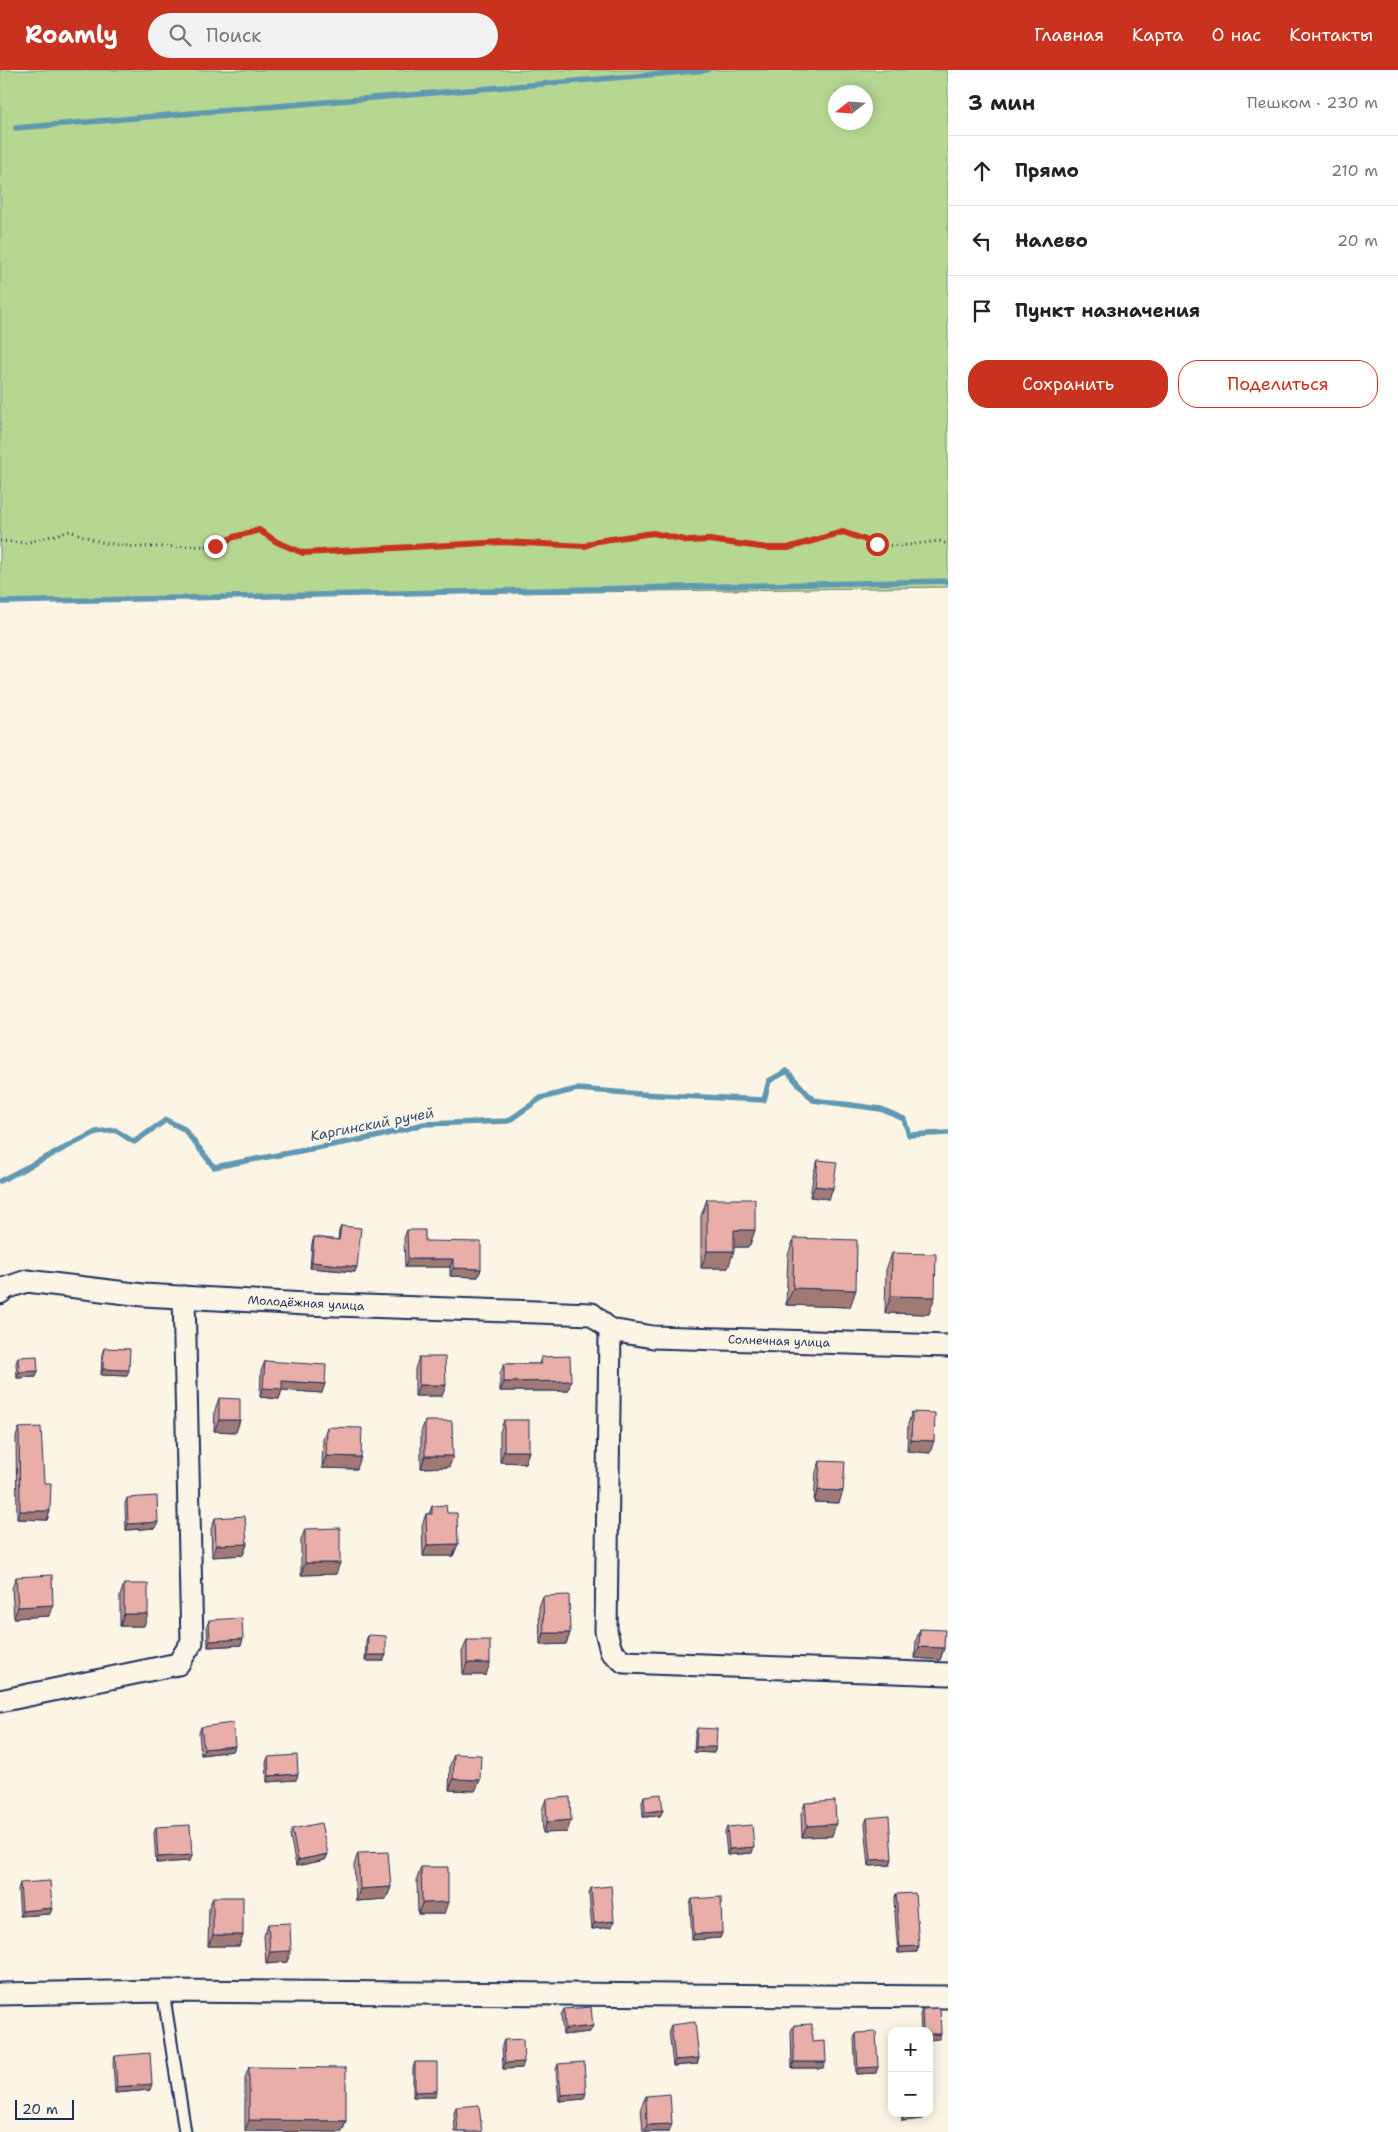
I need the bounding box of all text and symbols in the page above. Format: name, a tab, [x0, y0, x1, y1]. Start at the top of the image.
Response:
search box	[148, 13, 498, 58]
text: Roamly	[25, 19, 118, 51]
icon: search	[166, 21, 194, 49]
text: Поиск	[206, 23, 261, 48]
text: Главная	[1034, 23, 1104, 47]
text: Карта	[1132, 23, 1184, 47]
text: О нас	[1212, 23, 1261, 47]
text: Контакты	[1289, 23, 1373, 47]
north arrow	[828, 85, 873, 130]
text: 3 мин	[968, 89, 1035, 117]
text: Пешком · 230 m	[1247, 92, 1378, 113]
icon: ahead	[968, 157, 996, 185]
text: Прямо	[1015, 158, 1079, 183]
text: 210 m	[1331, 160, 1378, 181]
icon: left	[968, 227, 996, 255]
text: Налево	[1015, 228, 1088, 253]
text: 20 m	[1337, 230, 1378, 251]
icon: arrive	[968, 297, 996, 325]
text: Пункт назначения	[1015, 298, 1200, 323]
button: Сохранить	[968, 360, 1168, 408]
button: Поделиться	[1178, 360, 1378, 408]
route start	[866, 533, 889, 556]
route end	[204, 535, 227, 558]
water label: Каргинский ручей	[309, 1103, 435, 1145]
street label: Молодёжная улица	[247, 1292, 365, 1314]
street label: Солнечная улица	[728, 1331, 831, 1351]
map controls	[888, 2027, 933, 2117]
button: +	[888, 2027, 933, 2072]
button: −	[888, 2072, 933, 2117]
scale bar	[15, 2097, 74, 2120]
text: 20 m	[22, 2100, 58, 2118]

